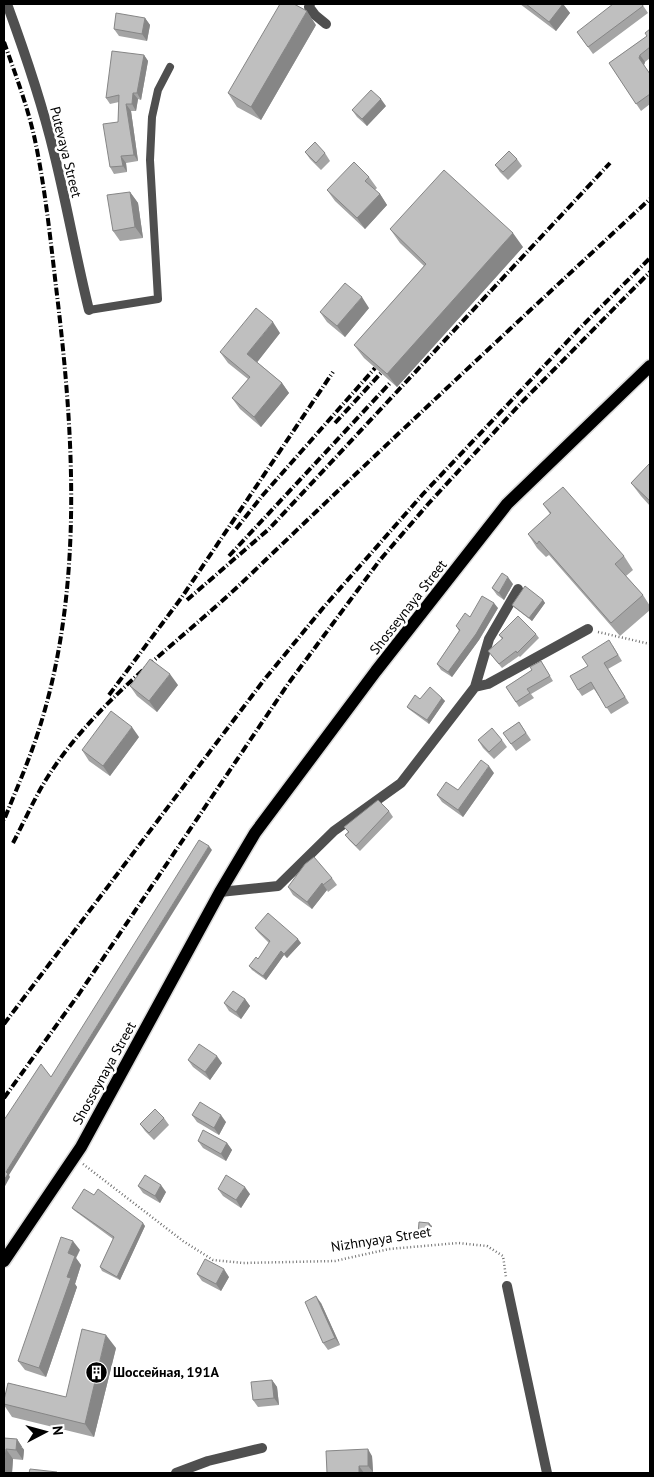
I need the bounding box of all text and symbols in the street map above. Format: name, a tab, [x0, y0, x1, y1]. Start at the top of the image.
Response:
street label: Putevaya Street	[46, 105, 86, 200]
street label: Shosseynaya Street	[365, 556, 451, 658]
street label: Shosseynaya Street	[68, 1018, 140, 1128]
street label: Nizhnyaya Street	[330, 1222, 433, 1256]
building icon: Шоссейная, 191А	[85, 1360, 109, 1384]
place label: Шоссейная, 191А	[113, 1363, 219, 1381]
north arrow	[20, 1407, 70, 1457]
text: N	[48, 1425, 67, 1436]

